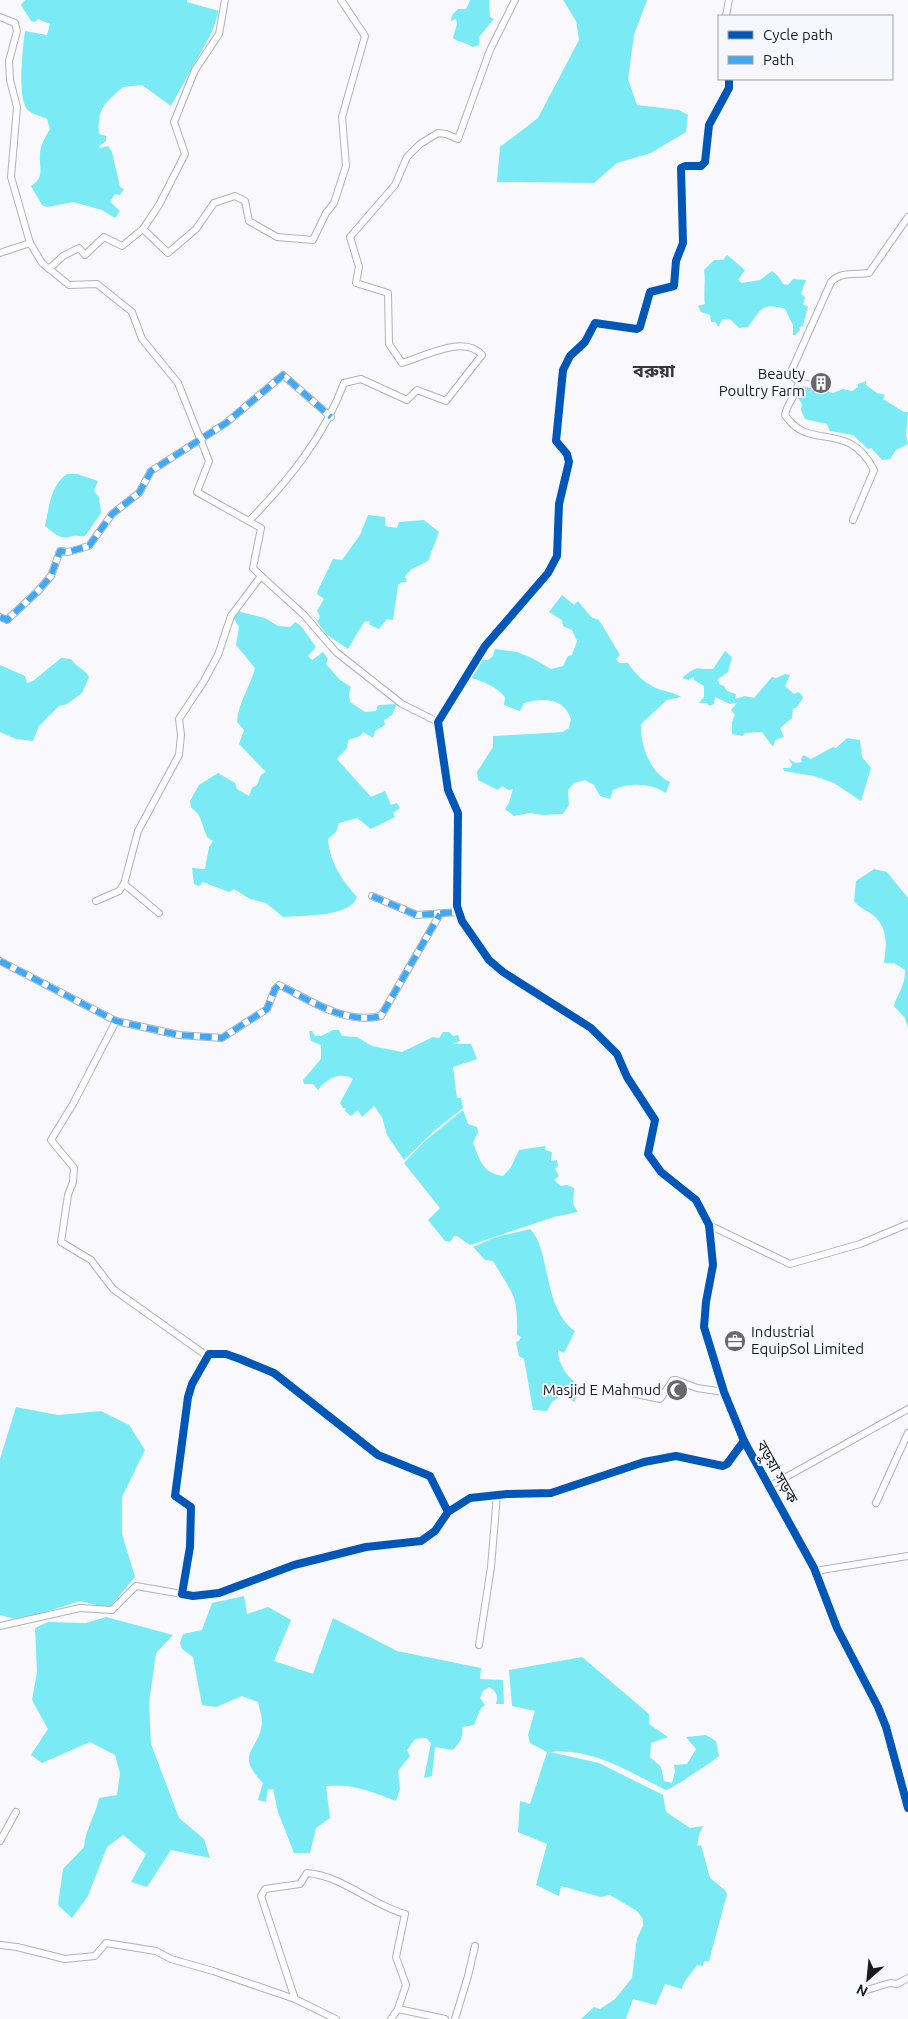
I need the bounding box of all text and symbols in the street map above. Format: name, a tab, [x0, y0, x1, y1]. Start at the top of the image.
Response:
legend	[718, 15, 893, 80]
text: Cycle path	[763, 26, 833, 43]
text: Path	[763, 51, 794, 68]
district label: বরুয়া	[632, 360, 676, 380]
place label: Beauty Poultry Farm	[719, 365, 805, 399]
building icon: Beauty Poultry Farm	[809, 371, 833, 395]
place label: Industrial EquipSol Limited	[751, 1323, 864, 1357]
office icon: Industrial EquipSol Limited	[723, 1329, 747, 1353]
mosque icon: Masjid E Mahmud	[665, 1378, 689, 1402]
place label: Masjid E Mahmud	[543, 1381, 661, 1398]
street label: বড়ুয়া সড়ক	[750, 1437, 802, 1508]
north arrow	[843, 1954, 893, 2004]
text: N	[854, 1981, 870, 2000]

